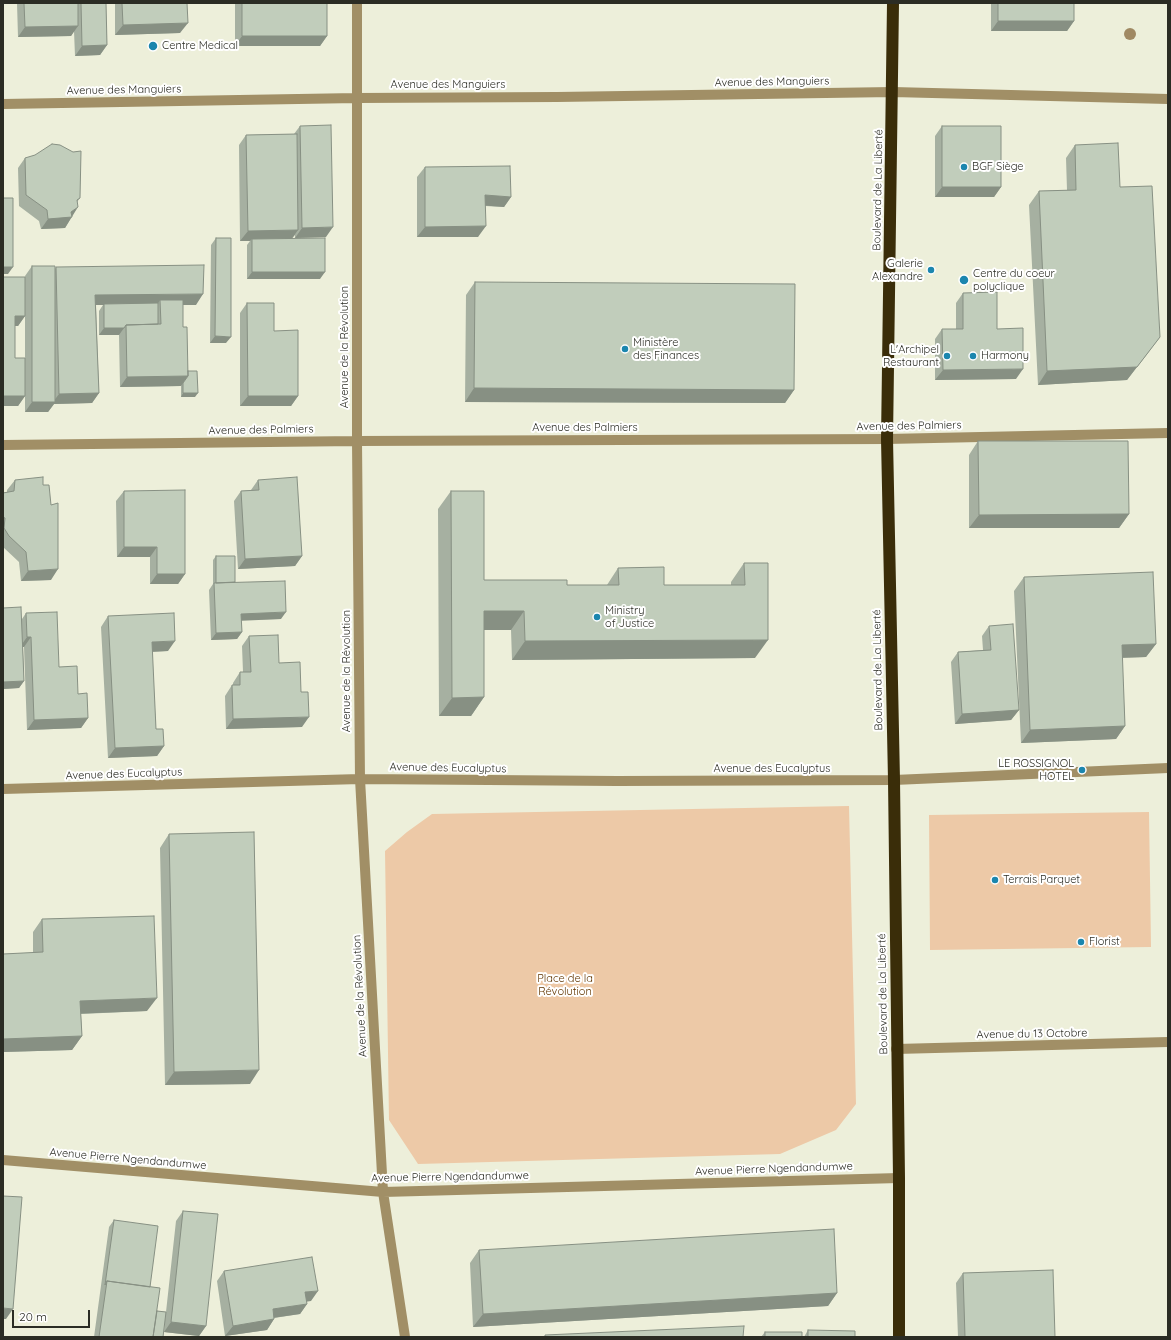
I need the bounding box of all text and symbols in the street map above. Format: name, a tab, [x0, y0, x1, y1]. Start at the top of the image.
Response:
place label: Centre Medical	[162, 39, 238, 53]
marker: Centre Medical	[147, 40, 159, 52]
street label: Avenue des Manguiers	[715, 74, 829, 90]
street label: Avenue des Manguiers	[391, 78, 505, 92]
street label: Avenue des Manguiers	[67, 82, 181, 98]
street label: Boulevard de La Liberté	[870, 129, 886, 251]
place label: BGF Siège	[972, 160, 1024, 174]
marker: BGF Siège	[959, 162, 969, 172]
place label: Galerie Alexandre	[872, 257, 923, 283]
marker: Galerie Alexandre	[926, 265, 936, 275]
place label: Centre du coeur polyclique	[973, 267, 1055, 293]
marker: Centre du coeur polyclique	[958, 274, 970, 286]
street label: Avenue de la Révolution	[338, 286, 352, 408]
place label: Ministère des Finances	[633, 336, 699, 362]
place label: L'Archipel Restaurant	[883, 343, 939, 369]
marker: Ministère des Finances	[620, 344, 630, 354]
place label: Harmony	[981, 349, 1029, 363]
marker: L'Archipel Restaurant	[942, 351, 952, 361]
marker: Harmony	[968, 351, 978, 361]
street label: Avenue des Palmiers	[856, 418, 962, 434]
street label: Avenue des Palmiers	[532, 421, 638, 435]
street label: Avenue des Palmiers	[208, 422, 314, 438]
place label: Ministry of Justice	[605, 604, 654, 630]
street label: Boulevard de La Liberté	[870, 609, 886, 731]
street label: Avenue de la Révolution	[340, 610, 354, 732]
marker: Ministry of Justice	[592, 612, 602, 622]
place label: LE ROSSIGNOL HOTEL	[998, 757, 1074, 783]
street label: Avenue des Eucalyptus	[389, 760, 507, 776]
street label: Avenue des Eucalyptus	[714, 762, 830, 776]
street label: Avenue des Eucalyptus	[65, 765, 183, 783]
marker: LE ROSSIGNOL HOTEL	[1077, 765, 1087, 775]
place label: Terrais Parquet	[1003, 873, 1080, 887]
marker: Terrais Parquet	[990, 875, 1000, 885]
street label: Boulevard de La Liberté	[875, 933, 891, 1055]
street label: Avenue de la Révolution	[350, 935, 370, 1057]
place label: Florist	[1089, 935, 1120, 949]
marker: Florist	[1076, 937, 1086, 947]
park label: Place de la Révolution	[537, 972, 593, 998]
street label: Avenue du 13 Octobre	[976, 1026, 1088, 1042]
street label: Avenue Pierre Ngendandumwe	[49, 1146, 207, 1172]
street label: Avenue Pierre Ngendandumwe	[695, 1160, 853, 1178]
street label: Avenue Pierre Ngendandumwe	[371, 1169, 529, 1185]
scale bar	[14, 1302, 92, 1328]
text: 20 m	[19, 1309, 47, 1324]

